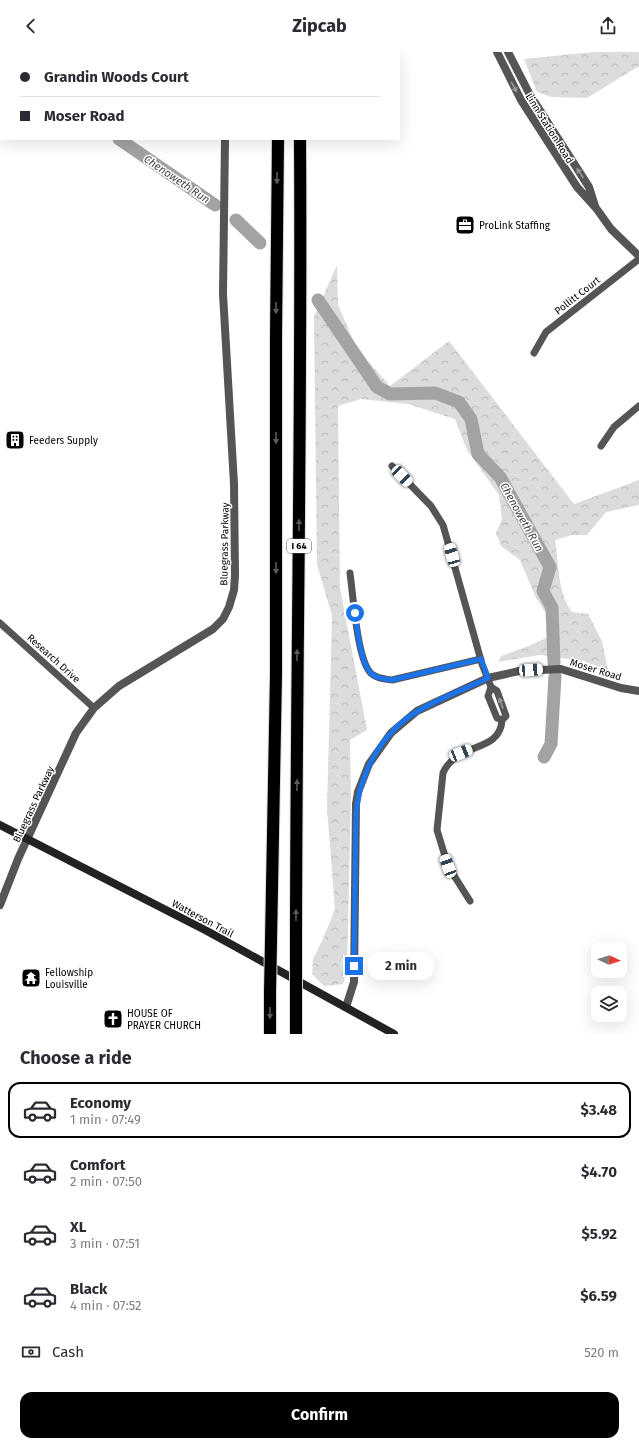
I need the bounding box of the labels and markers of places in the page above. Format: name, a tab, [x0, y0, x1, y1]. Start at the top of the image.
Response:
office icon: ProLink Staffing	[454, 214, 476, 236]
place label: ProLink Staffing	[479, 220, 551, 232]
building icon: Feeders Supply	[4, 429, 26, 451]
place label: Feeders Supply	[29, 435, 98, 447]
temple icon: Fellowship Louisville	[20, 967, 42, 989]
place label: Fellowship Louisville	[45, 967, 93, 991]
church icon: HOUSE OF PRAYER CHURCH	[102, 1008, 124, 1030]
place label: HOUSE OF PRAYER CHURCH	[127, 1008, 201, 1032]

